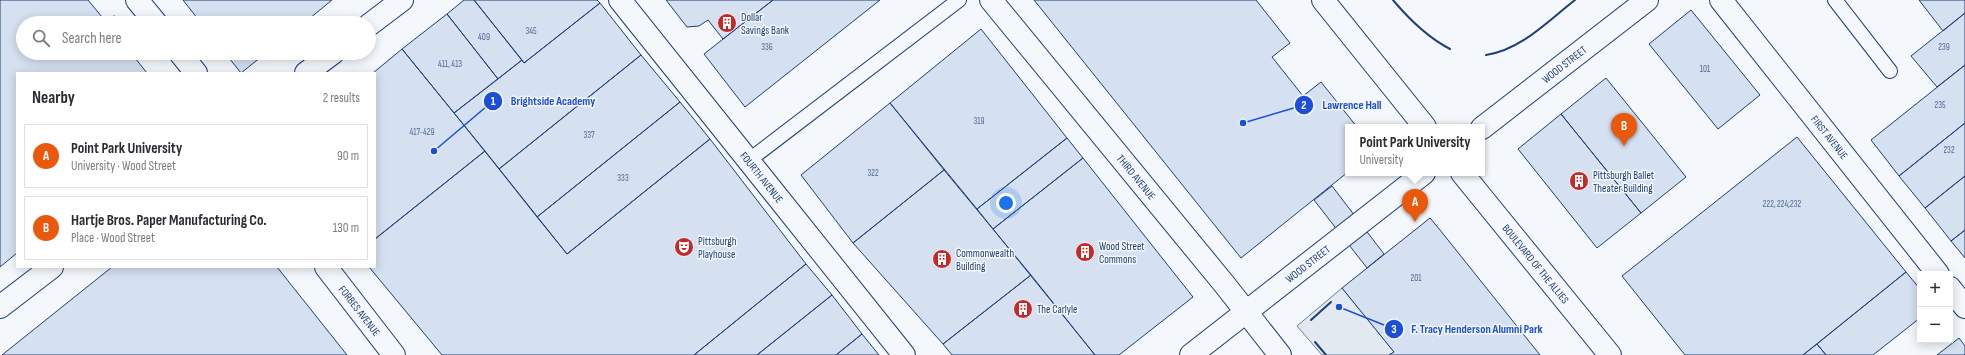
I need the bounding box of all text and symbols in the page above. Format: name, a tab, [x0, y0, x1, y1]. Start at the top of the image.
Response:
place label: Dollar Savings Bank	[741, 11, 790, 37]
building icon: Dollar Savings Bank	[716, 12, 738, 34]
search box	[16, 16, 376, 60]
house number: 345	[525, 26, 537, 37]
icon: search	[30, 27, 52, 49]
text: Search here	[62, 29, 122, 48]
house number: 409	[478, 32, 490, 43]
house number: 336	[761, 42, 773, 53]
house number: 239	[1938, 42, 1950, 53]
street label: WOOD STREET	[1539, 43, 1589, 86]
house number: 411, 413	[438, 59, 462, 70]
house number: 101	[1700, 64, 1711, 75]
text: Nearby	[32, 88, 75, 108]
callout: Brightside Academy	[483, 89, 603, 113]
text: 2 results	[323, 90, 360, 106]
callout: Lawrence Hall	[1294, 93, 1389, 117]
text: 1	[491, 94, 496, 109]
text: Brightside Academy	[511, 94, 595, 109]
text: 2	[1301, 98, 1307, 113]
text: Lawrence Hall	[1322, 98, 1382, 113]
house number: 235	[1934, 100, 1946, 111]
pin: B	[1611, 113, 1637, 146]
street label: FIRST AVENUE	[1808, 113, 1851, 162]
house number: 319	[974, 116, 984, 127]
popup	[1345, 124, 1485, 176]
house number: 417-429	[410, 127, 434, 138]
house number: 337	[583, 130, 595, 141]
text: Point Park University	[1359, 133, 1471, 152]
text: Point Park University	[71, 139, 182, 158]
house number: 232	[1943, 145, 1955, 156]
text: A	[43, 148, 49, 164]
text: 90 m	[337, 148, 359, 164]
street label: FOURTH AVENUE	[738, 149, 786, 205]
street label: THIRD AVENUE	[1114, 152, 1158, 202]
text: University	[1359, 152, 1404, 168]
text: University · Wood Street	[71, 158, 176, 174]
house number: 322	[867, 168, 879, 179]
place label: Pittsburgh Ballet Theater Building	[1593, 169, 1655, 195]
building icon: Pittsburgh Ballet Theater Building	[1568, 170, 1590, 192]
house number: 333	[617, 173, 629, 184]
pin: A	[1402, 189, 1428, 222]
your location	[996, 193, 1016, 213]
house number: 222, 224;232	[1763, 199, 1801, 210]
text: Hartje Bros. Paper Manufacturing Co.	[71, 211, 267, 230]
text: B	[43, 220, 49, 236]
text: 130 m	[333, 220, 359, 236]
street label: BOULEVARD OF THE ALLIES	[1500, 222, 1572, 306]
text: Place · Wood Street	[71, 230, 155, 246]
place label: Pittsburgh Playhouse	[698, 235, 737, 261]
theatre icon: Pittsburgh Playhouse	[673, 236, 695, 258]
place label: Wood Street Commons	[1099, 240, 1145, 266]
building icon: Wood Street Commons	[1074, 241, 1096, 263]
street label: WOOD STREET	[1283, 242, 1333, 285]
place label: Commonwealth Building	[956, 247, 1014, 273]
building icon: Commonwealth Building	[931, 248, 953, 270]
map controls	[1917, 271, 1953, 343]
button: +	[1917, 271, 1953, 307]
house number: 201	[1411, 273, 1422, 284]
street label: FORBES AVENUE	[336, 283, 383, 338]
building icon: The Carlyle	[1012, 298, 1034, 320]
place label: The Carlyle	[1037, 303, 1078, 316]
button: −	[1917, 307, 1953, 343]
callout: F. Tracy Henderson Alumni Park	[1384, 317, 1551, 341]
text: 3	[1391, 322, 1397, 337]
text: F. Tracy Henderson Alumni Park	[1411, 322, 1543, 337]

